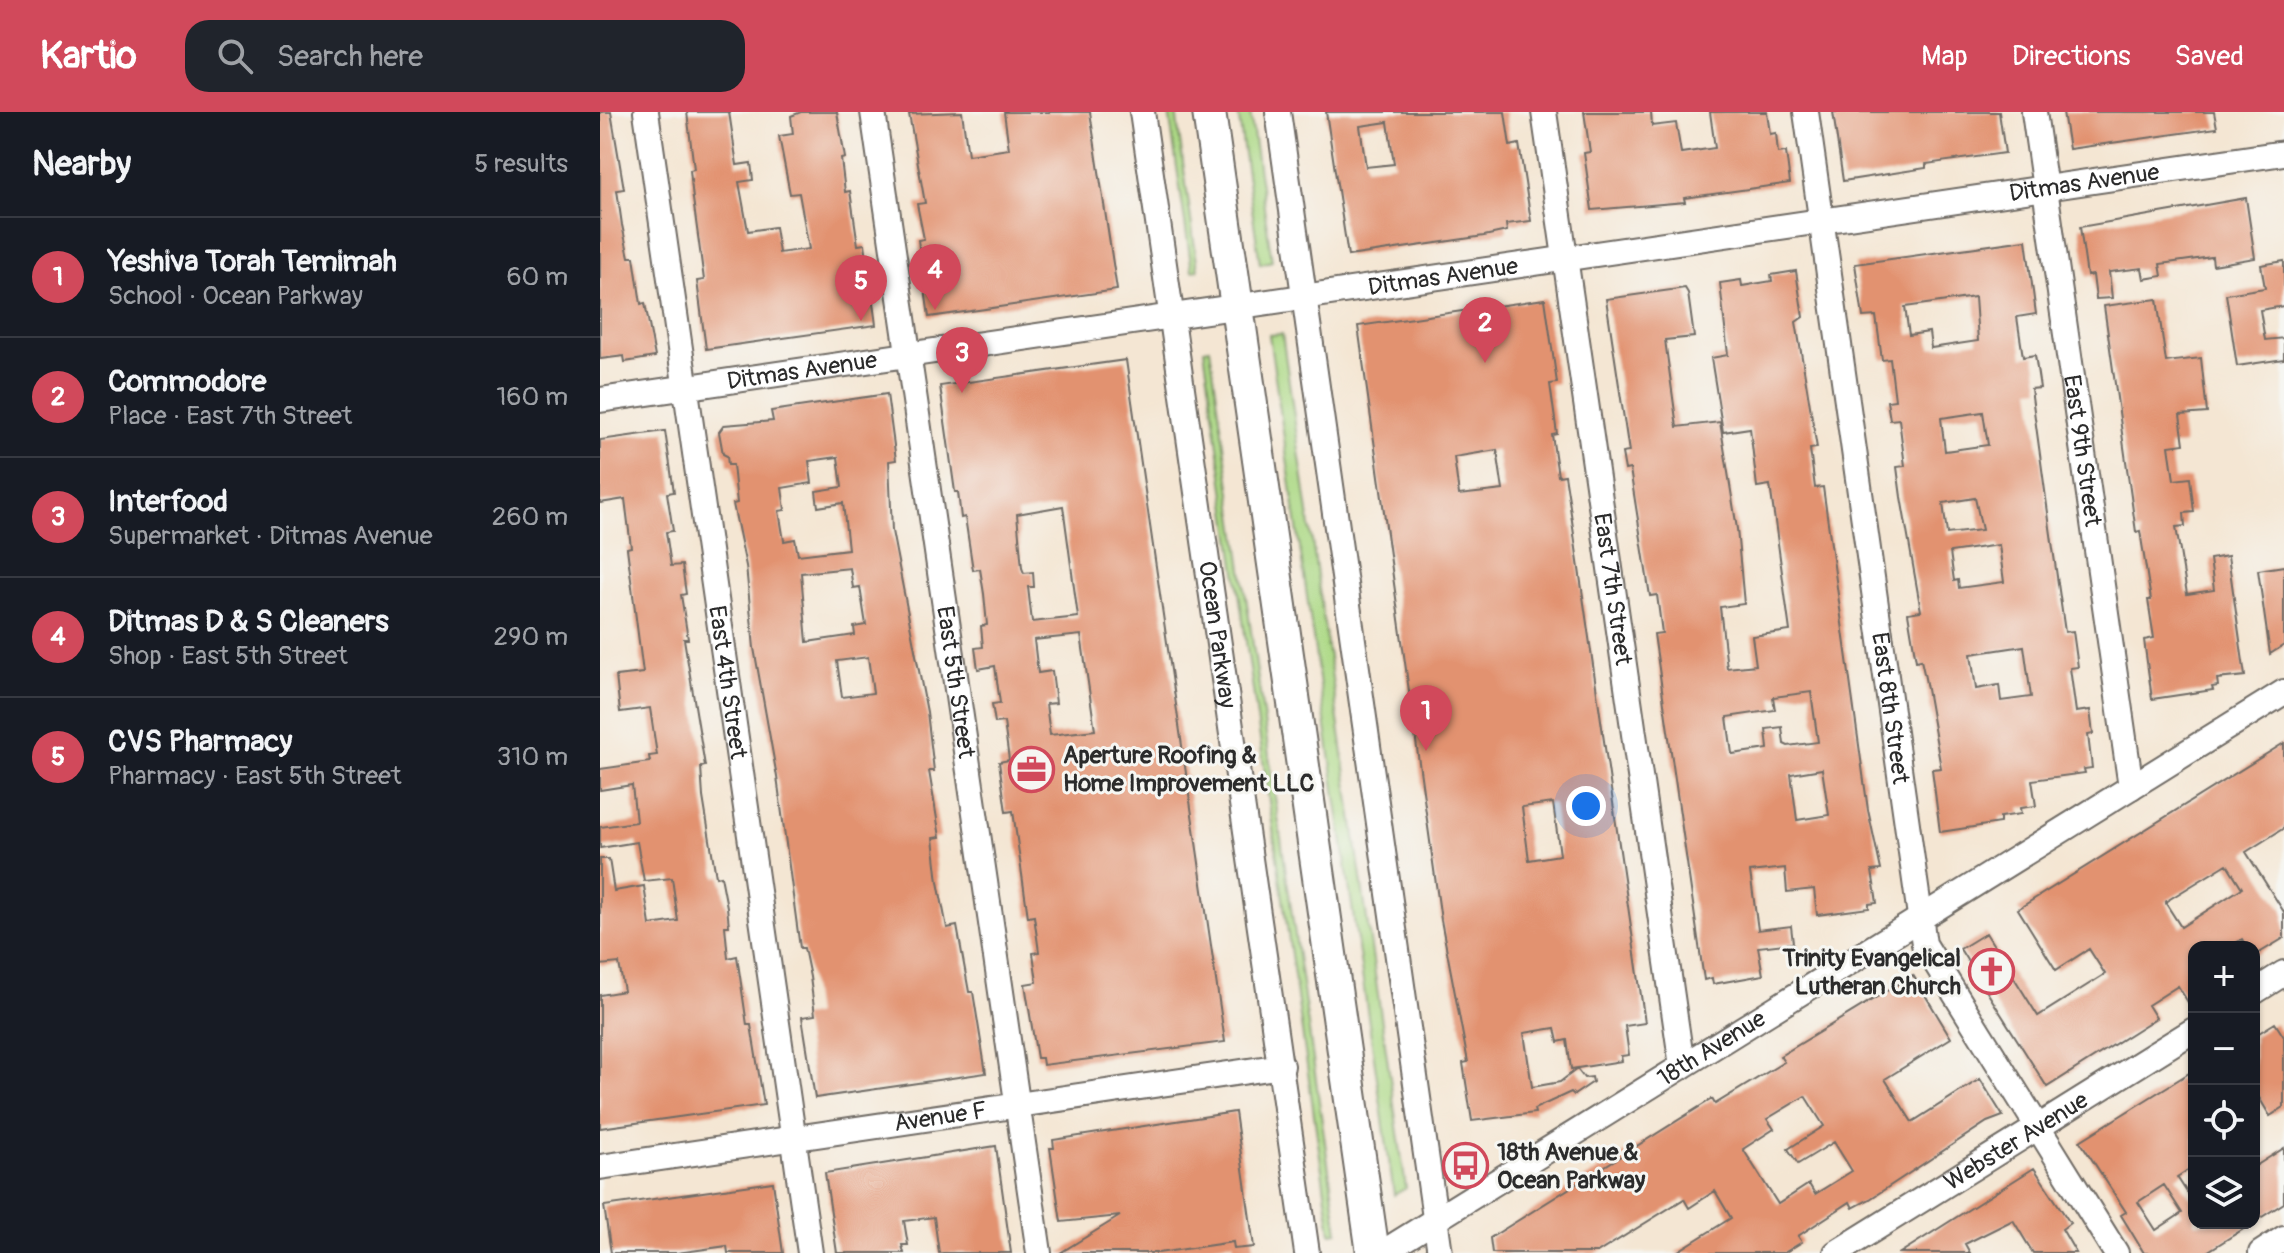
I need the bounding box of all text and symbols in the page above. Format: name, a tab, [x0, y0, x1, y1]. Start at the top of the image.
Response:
search box	[185, 20, 745, 92]
text: Kartio	[40, 32, 137, 80]
icon: search	[213, 34, 257, 78]
text: Search here	[277, 38, 423, 75]
text: Map	[1921, 39, 1968, 74]
text: Directions	[2012, 39, 2131, 74]
text: Saved	[2175, 39, 2244, 74]
text: Nearby	[32, 143, 131, 186]
text: 5 results	[474, 148, 568, 180]
street label: Ditmas Avenue	[2007, 157, 2161, 208]
text: Yeshiva Torah Temimah	[108, 243, 397, 280]
pin: 4	[909, 244, 961, 310]
street label: Ditmas Avenue	[1366, 251, 1520, 302]
pin: 5	[835, 255, 887, 321]
text: 1	[53, 261, 63, 293]
text: 60 m	[506, 261, 568, 293]
text: School · Ocean Parkway	[108, 280, 363, 312]
pin: 2	[1459, 297, 1511, 363]
pin: 3	[936, 327, 988, 393]
street label: Ditmas Avenue	[725, 345, 879, 396]
text: Commodore	[108, 363, 266, 400]
street label: East 9th Street	[2057, 373, 2108, 529]
text: 2	[51, 381, 65, 413]
text: 160 m	[496, 381, 568, 413]
text: Place · East 7th Street	[108, 400, 352, 432]
text: Interfood	[108, 483, 228, 520]
text: 3	[51, 501, 65, 533]
text: 260 m	[492, 501, 568, 533]
street label: East 7th Street	[1588, 511, 1638, 667]
text: Supermarket · Ditmas Avenue	[108, 520, 433, 552]
street label: Ocean Parkway	[1193, 559, 1243, 710]
text: Ditmas D & S Cleaners	[108, 603, 389, 640]
street label: East 4th Street	[703, 604, 753, 761]
street label: East 5th Street	[931, 604, 981, 760]
text: 4	[50, 621, 66, 653]
text: 290 m	[494, 621, 568, 653]
street label: East 8th Street	[1865, 630, 1916, 786]
text: Shop · East 5th Street	[108, 640, 348, 672]
pin: 1	[1400, 685, 1452, 751]
text: CVS Pharmacy	[108, 723, 292, 760]
text: 5	[51, 741, 65, 773]
text: 310 m	[497, 741, 568, 773]
place label: Aperture Roofing & Home Improvement LLC	[1063, 741, 1314, 798]
office icon: Aperture Roofing & Home Improvement LLC	[1008, 745, 1056, 793]
text: Pharmacy · East 5th Street	[108, 760, 401, 792]
your location	[1566, 786, 1606, 826]
map controls	[2188, 941, 2260, 1229]
button: +	[2188, 941, 2260, 1013]
place label: Trinity Evangelical Lutheran Church	[1782, 944, 1961, 1001]
church icon: Trinity Evangelical Lutheran Church	[1968, 948, 2016, 996]
street label: 18th Avenue	[1652, 1004, 1771, 1092]
button: −	[2188, 1013, 2260, 1085]
street label: Webster Avenue	[1939, 1085, 2093, 1197]
button: locate	[2188, 1085, 2260, 1157]
street label: Avenue F	[892, 1095, 989, 1138]
place label: 18th Avenue & Ocean Parkway	[1497, 1138, 1646, 1195]
bus stop icon: 18th Avenue & Ocean Parkway	[1442, 1142, 1490, 1190]
button: layers	[2188, 1157, 2260, 1229]

